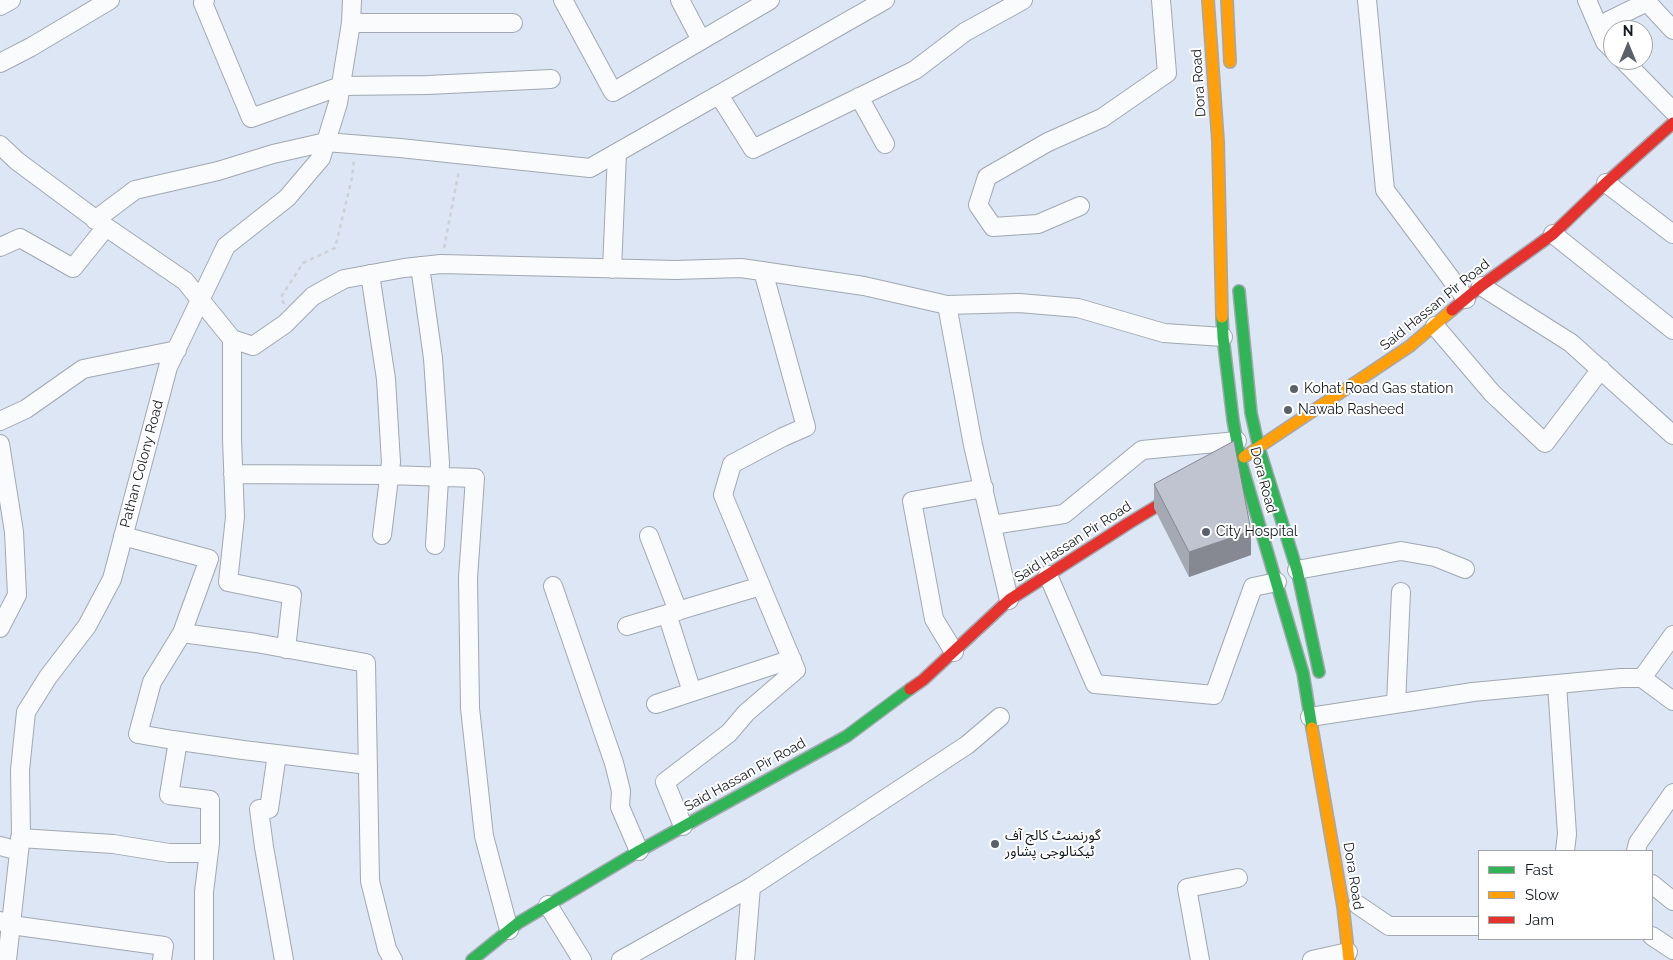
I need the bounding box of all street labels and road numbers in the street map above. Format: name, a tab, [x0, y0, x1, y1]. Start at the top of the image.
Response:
street label: Dora Road	[1188, 48, 1210, 118]
street label: Said Hassan Pir Road	[1377, 256, 1493, 354]
street label: Pathan Colony Road	[117, 398, 167, 530]
street label: Dora Road	[1246, 445, 1280, 515]
street label: Said Hassan Pir Road	[1011, 498, 1135, 586]
street label: Said Hassan Pir Road	[681, 735, 809, 815]
street label: Dora Road	[1339, 841, 1367, 911]

